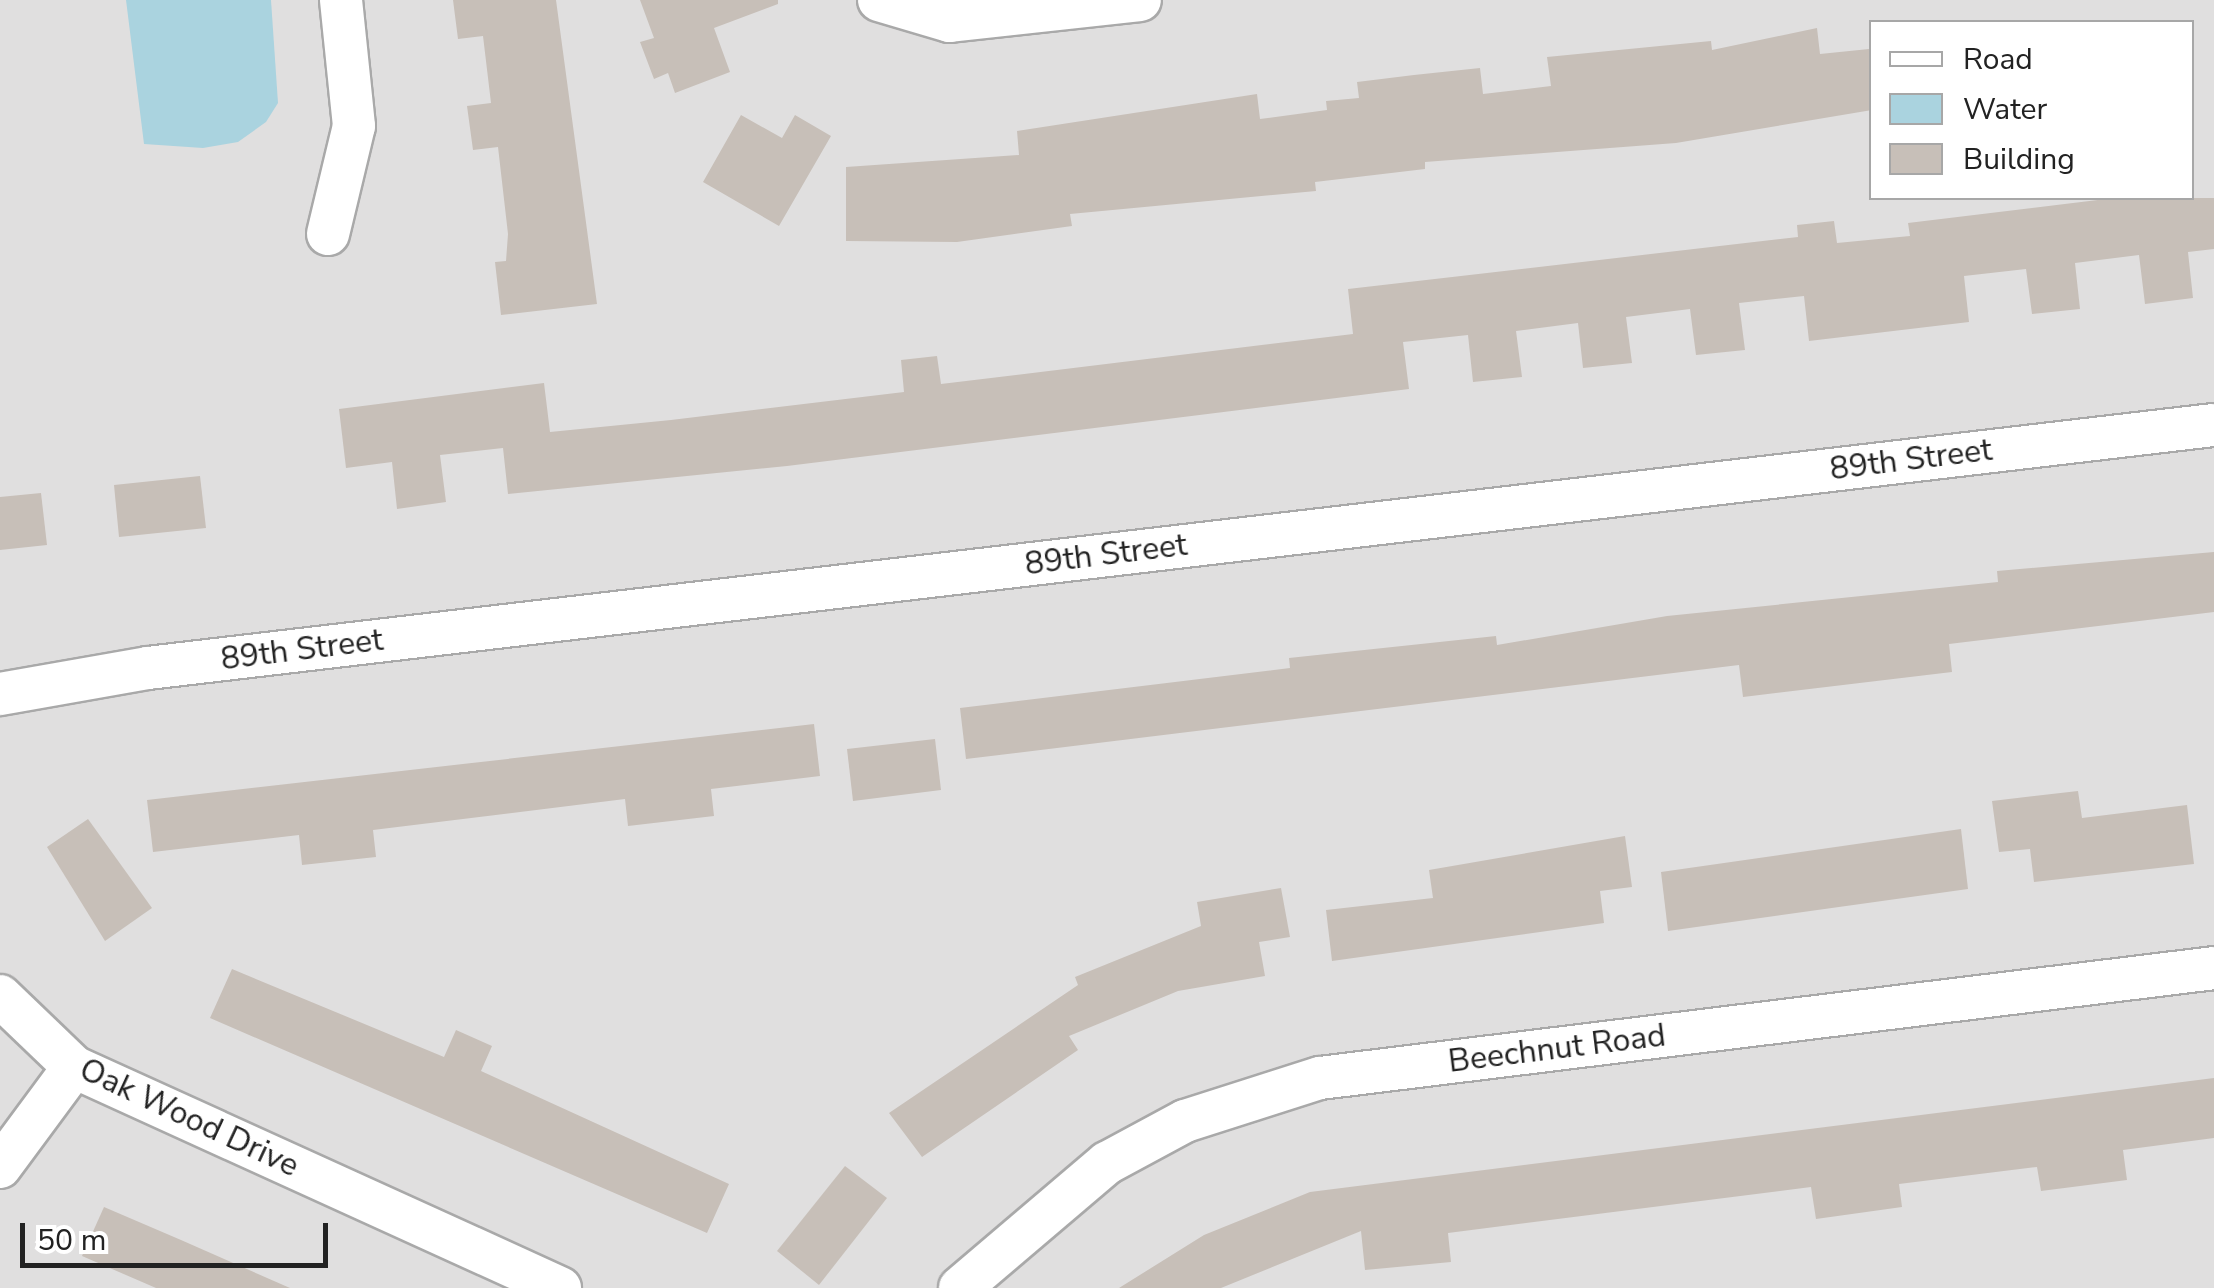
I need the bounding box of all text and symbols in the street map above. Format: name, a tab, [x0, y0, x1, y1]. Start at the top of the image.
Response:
legend	[1869, 20, 2194, 200]
text: Road	[1963, 39, 2033, 80]
text: Water	[1963, 89, 2047, 130]
text: Building	[1963, 139, 2075, 180]
street label: 89th Street	[1828, 431, 1994, 489]
street label: 89th Street	[1023, 526, 1189, 584]
street label: 89th Street	[219, 621, 385, 679]
street label: Beechnut Road	[1446, 1017, 1668, 1081]
street label: Oak Wood Drive	[73, 1050, 305, 1186]
scale bar	[25, 1203, 332, 1265]
text: 50 m	[37, 1220, 106, 1261]

